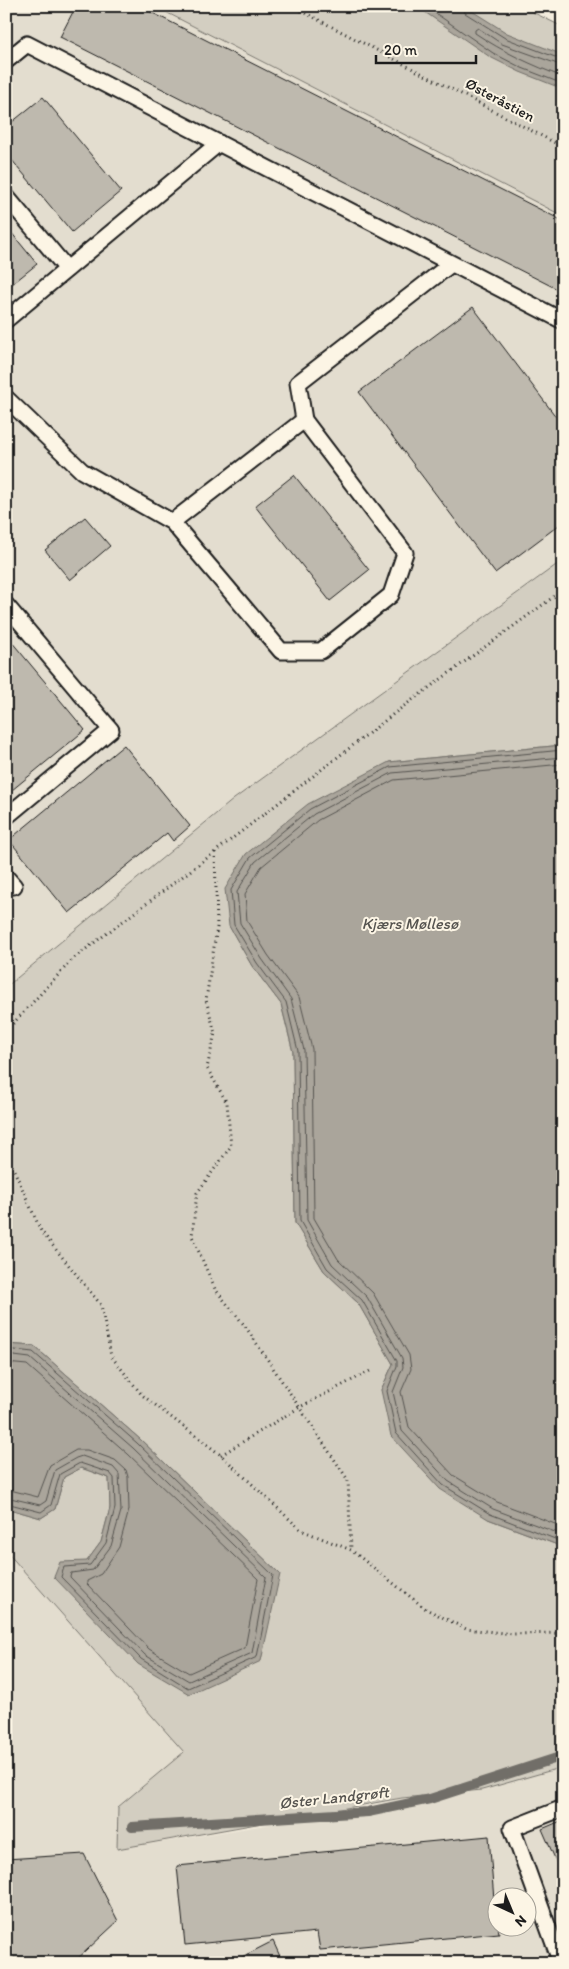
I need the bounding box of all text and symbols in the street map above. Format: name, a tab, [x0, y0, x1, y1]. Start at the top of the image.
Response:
scale bar	[376, 32, 476, 64]
text: 20 m	[384, 41, 418, 59]
street label: Østeråstien	[462, 74, 538, 126]
water label: Kjærs Møllesø	[362, 914, 459, 933]
water label: Øster Landgrøft	[278, 1782, 391, 1813]
north arrow	[486, 1886, 536, 1936]
text: N	[511, 1912, 530, 1930]

